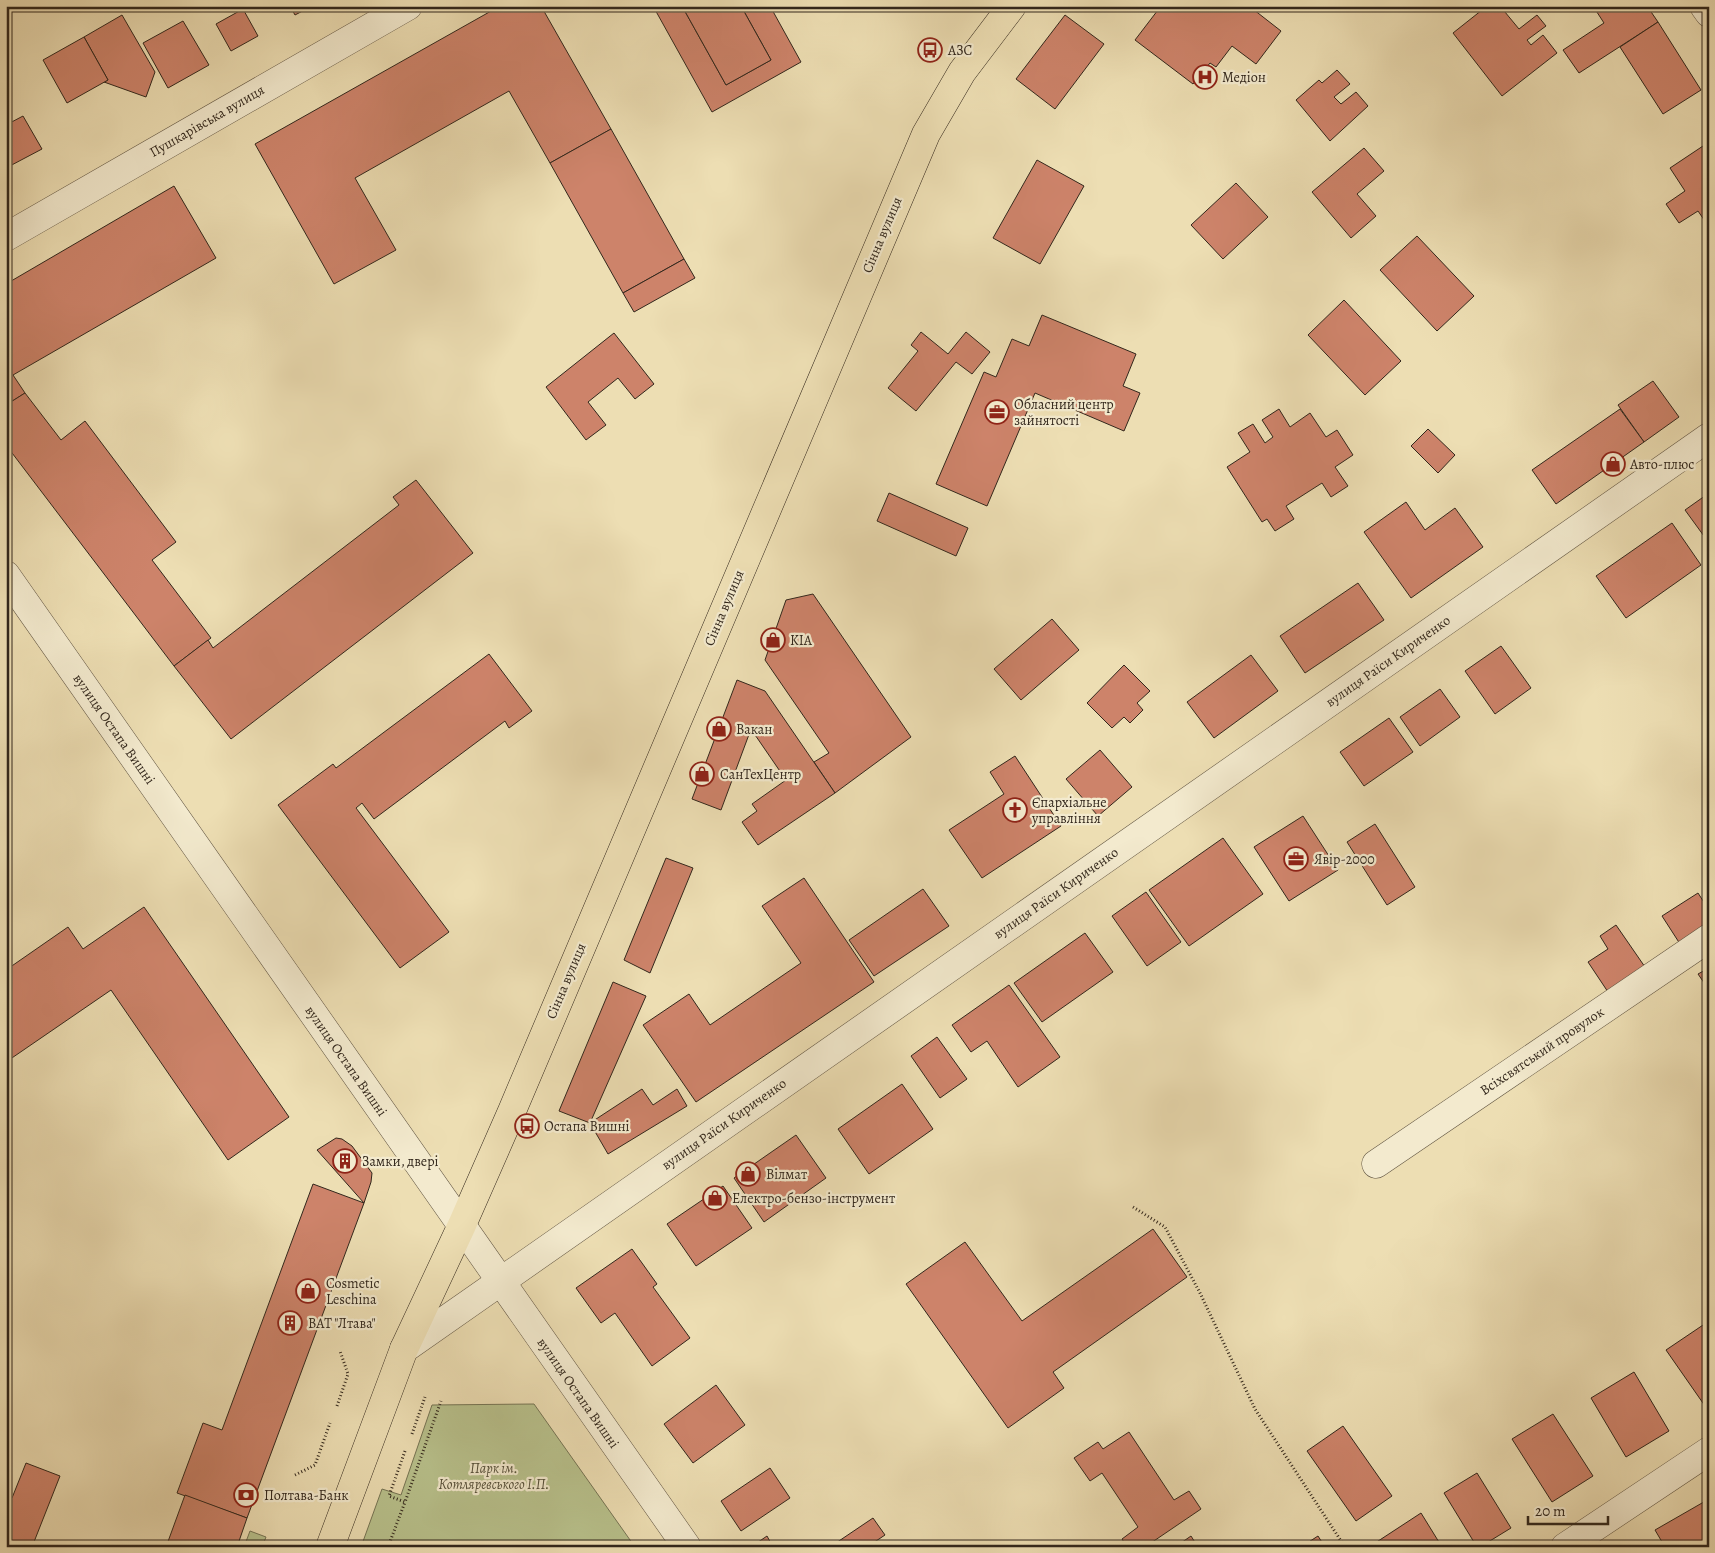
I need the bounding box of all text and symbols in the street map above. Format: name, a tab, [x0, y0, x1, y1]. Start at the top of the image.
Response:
bus stop icon: АЗС	[917, 37, 943, 63]
place label: АЗС	[947, 41, 973, 60]
hospital icon: Медіон	[1192, 64, 1218, 90]
place label: Медіон	[1222, 68, 1266, 87]
street label: Пушкарівська вулиця	[146, 80, 268, 162]
street label: Сінна вулиця	[857, 194, 907, 276]
place label: Обласний центр зайнятості	[1014, 395, 1114, 430]
office icon: Обласний центр зайнятості	[984, 399, 1010, 425]
shop icon: Авто-плюс	[1600, 451, 1626, 477]
place label: Авто-плюс	[1629, 455, 1694, 474]
street label: Сінна вулиця	[699, 567, 749, 649]
street label: вулиця Раїси Кириченко	[1322, 611, 1454, 711]
shop icon: KIA	[760, 627, 786, 653]
place label: KIA	[790, 631, 813, 650]
street label: вулиця Остапа Вишні	[69, 670, 159, 788]
shop icon: Вакан	[706, 716, 732, 742]
place label: Вакан	[736, 720, 772, 739]
shop icon: СанТехЦентр	[689, 761, 715, 787]
place label: СанТехЦентр	[720, 765, 801, 784]
place label: Єпархіальне управління	[1031, 793, 1107, 828]
church icon: Єпархіальне управління	[1002, 797, 1028, 823]
street label: вулиця Раїси Кириченко	[990, 843, 1122, 943]
office icon: Явір-2000	[1283, 846, 1309, 872]
place label: Явір-2000	[1314, 850, 1375, 869]
street label: Сінна вулиця	[541, 940, 591, 1022]
street label: вулиця Остапа Вишні	[301, 1002, 391, 1120]
street label: Всіхсвятський провулок	[1476, 1002, 1608, 1100]
street label: вулиця Раїси Кириченко	[658, 1074, 790, 1174]
bus stop icon: Остапа Вишні	[514, 1113, 540, 1139]
place label: Остапа Вишні	[544, 1117, 630, 1136]
building icon: Замки, двері	[332, 1148, 358, 1174]
place label: Замки, двері	[362, 1152, 439, 1171]
shop icon: Вілмат	[735, 1161, 761, 1187]
place label: Вілмат	[766, 1165, 807, 1184]
shop icon: Електро-бензо-інструмент	[702, 1185, 728, 1211]
place label: Електро-бензо-інструмент	[732, 1189, 895, 1208]
place label: Cosmetic Leschina	[326, 1274, 380, 1309]
shop icon: Cosmetic Leschina	[295, 1278, 321, 1304]
building icon: ВАТ "Лтава"	[277, 1310, 303, 1336]
place label: ВАТ "Лтава"	[308, 1314, 376, 1333]
street label: вулиця Остапа Вишні	[533, 1334, 623, 1452]
park label: Парк ім. Котляревського І.П.	[439, 1459, 549, 1494]
bank icon: Полтава-Банк	[233, 1482, 259, 1508]
place label: Полтава-Банк	[264, 1486, 349, 1505]
scale bar	[1528, 1493, 1608, 1525]
text: 20 m	[1535, 1501, 1566, 1521]

